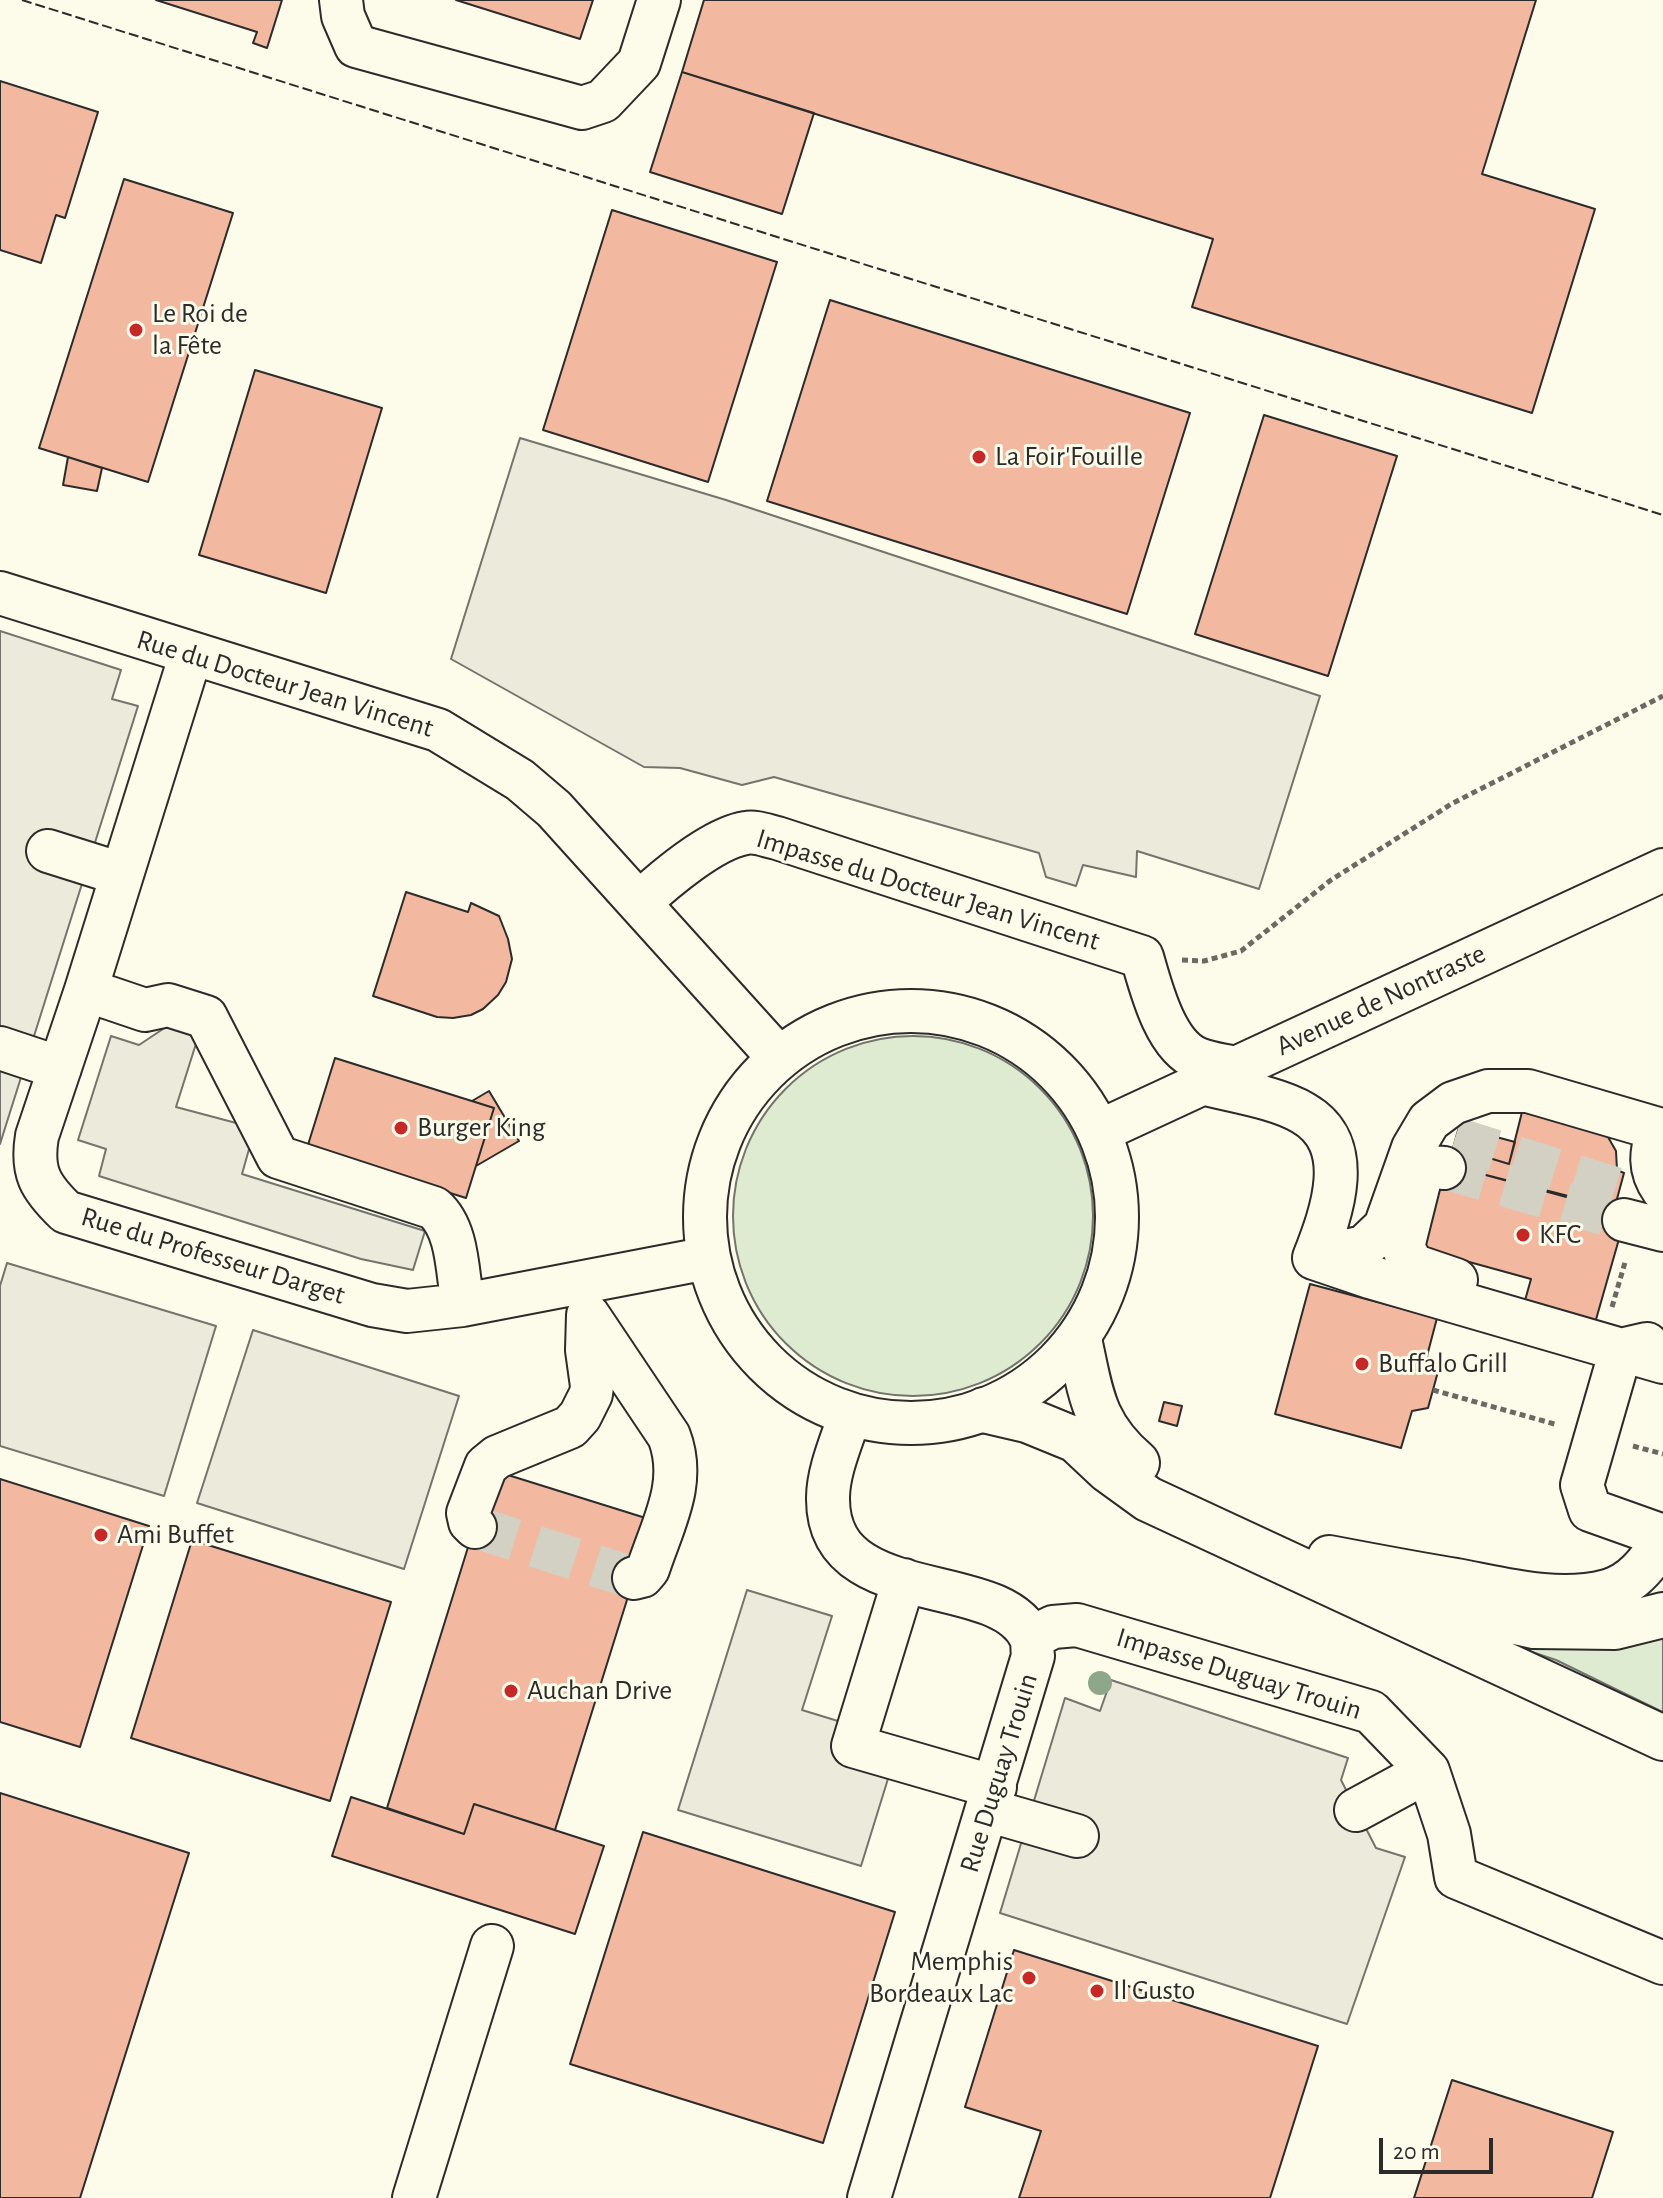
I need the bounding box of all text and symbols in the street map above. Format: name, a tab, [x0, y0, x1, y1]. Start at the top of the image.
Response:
place label: Le Roi de la Fête	[152, 297, 248, 363]
marker: Le Roi de la Fête	[127, 321, 145, 339]
place label: La Foir'Fouille	[995, 440, 1143, 474]
marker: La Foir'Fouille	[970, 448, 988, 466]
street label: Rue du Docteur Jean Vincent	[132, 623, 438, 745]
street label: Impasse du Docteur Jean Vincent	[752, 822, 1104, 958]
street label: Avenue de Nontraste	[1271, 937, 1491, 1063]
place label: Burger King	[417, 1111, 545, 1145]
marker: Burger King	[392, 1119, 410, 1137]
street label: Rue du Professeur Darget	[77, 1200, 349, 1312]
place label: KFC	[1539, 1218, 1581, 1252]
marker: KFC	[1514, 1226, 1532, 1244]
place label: Buffalo Grill	[1378, 1347, 1508, 1381]
marker: Buffalo Grill	[1353, 1355, 1371, 1373]
place label: Ami Buffet	[117, 1518, 234, 1552]
marker: Ami Buffet	[92, 1526, 110, 1544]
street label: Impasse Duguay Trouin	[1112, 1621, 1366, 1727]
street label: Rue Duguay Trouin	[953, 1669, 1045, 1877]
place label: Auchan Drive	[527, 1674, 672, 1708]
marker: Auchan Drive	[502, 1682, 520, 1700]
place label: Memphis Bordeaux Lac	[869, 1945, 1013, 2011]
marker: Memphis Bordeaux Lac	[1020, 1969, 1038, 1987]
place label: Il Gusto	[1113, 1974, 1195, 2008]
marker: Il Gusto	[1088, 1982, 1106, 2000]
scale bar	[1383, 2122, 1497, 2172]
text: 20 m	[1393, 2140, 1440, 2164]

